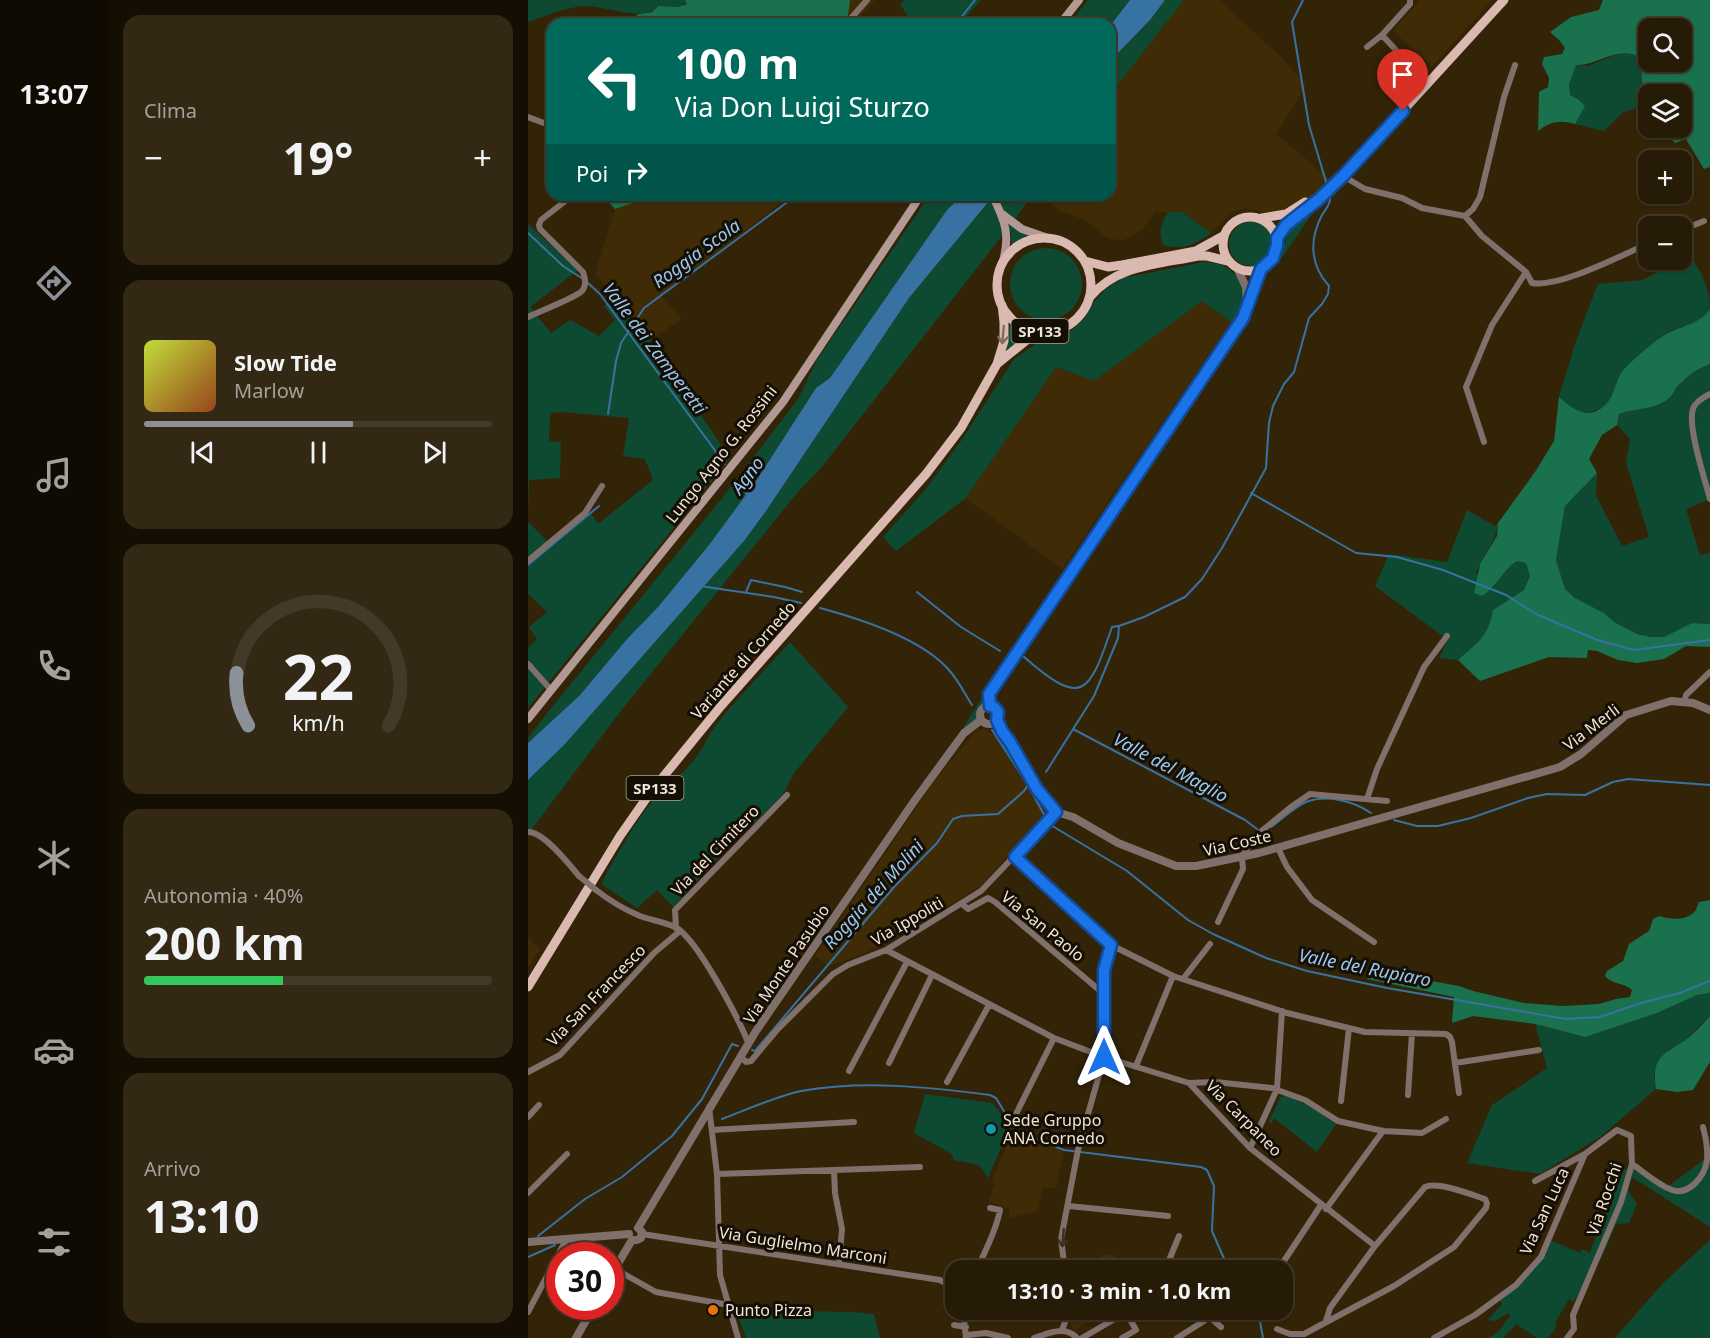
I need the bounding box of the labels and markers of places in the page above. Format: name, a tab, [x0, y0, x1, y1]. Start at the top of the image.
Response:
pin	[1377, 49, 1428, 111]
place label: Sede Gruppo ANA Cornedo	[1003, 1109, 1105, 1149]
marker: Sede Gruppo ANA Cornedo	[984, 1122, 998, 1136]
place label: Punto Pizza	[725, 1299, 812, 1321]
marker: Punto Pizza	[706, 1303, 720, 1317]

